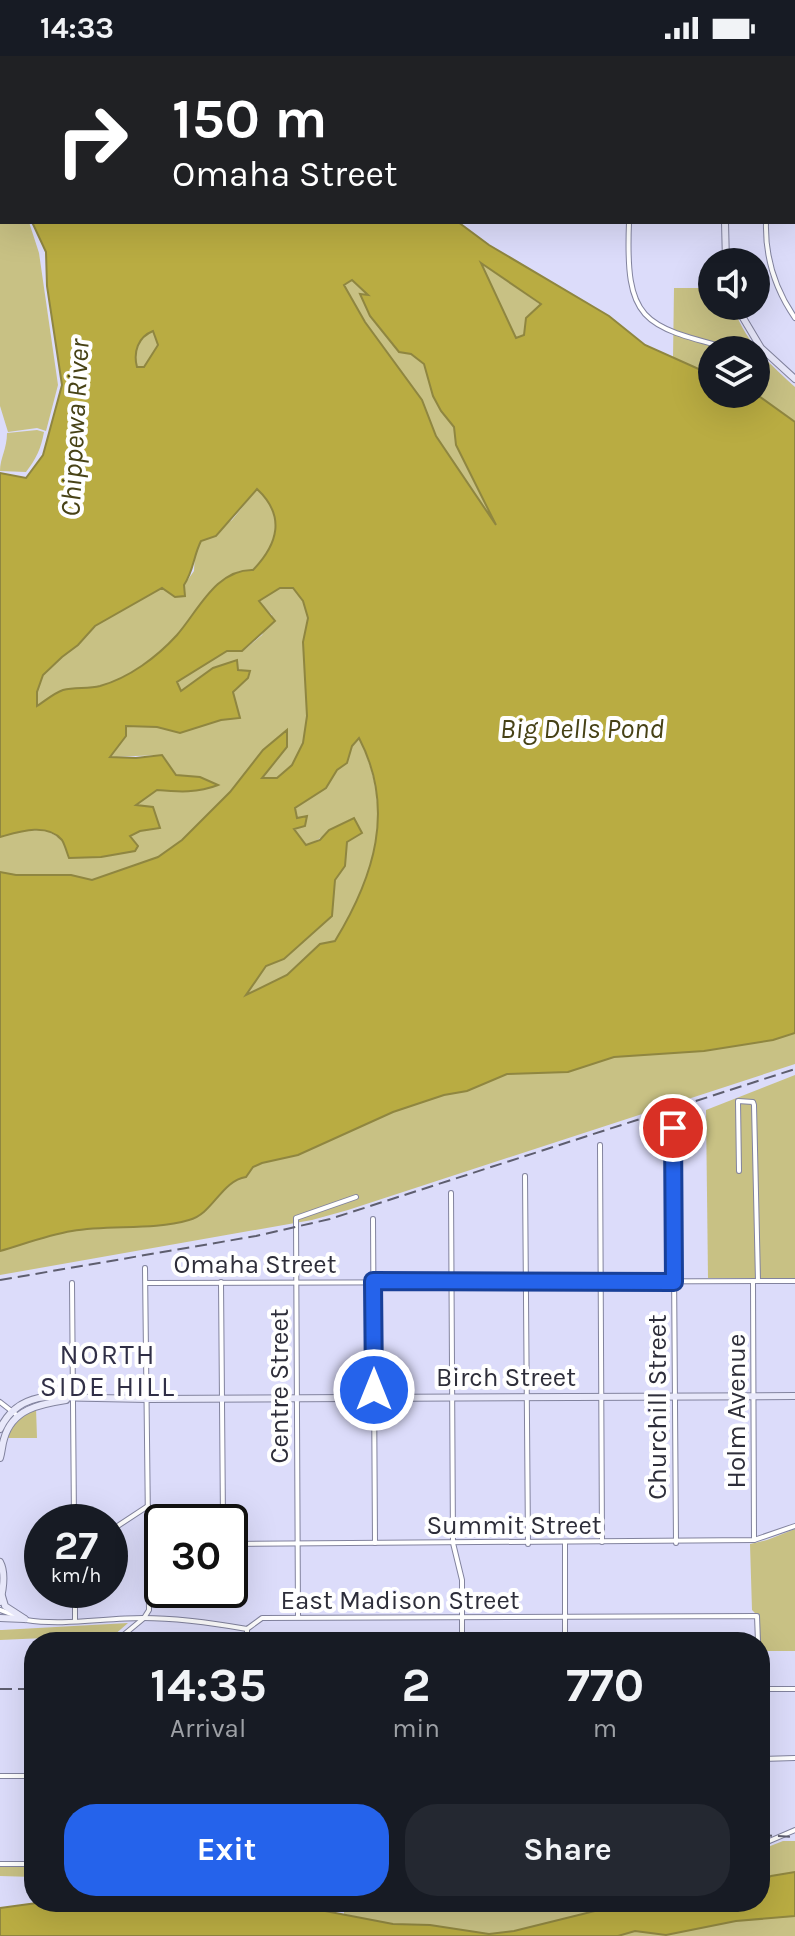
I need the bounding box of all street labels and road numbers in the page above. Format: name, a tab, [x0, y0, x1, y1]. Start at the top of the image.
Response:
street label: Omaha Street	[174, 1249, 337, 1280]
street label: Centre Street	[264, 1308, 295, 1464]
street label: Churchill Street	[642, 1314, 673, 1500]
street label: Holm Avenue	[721, 1334, 752, 1488]
street label: Birch Street	[436, 1362, 576, 1393]
street label: Summit Street	[426, 1510, 602, 1541]
street label: East Madison Street	[280, 1585, 520, 1616]

